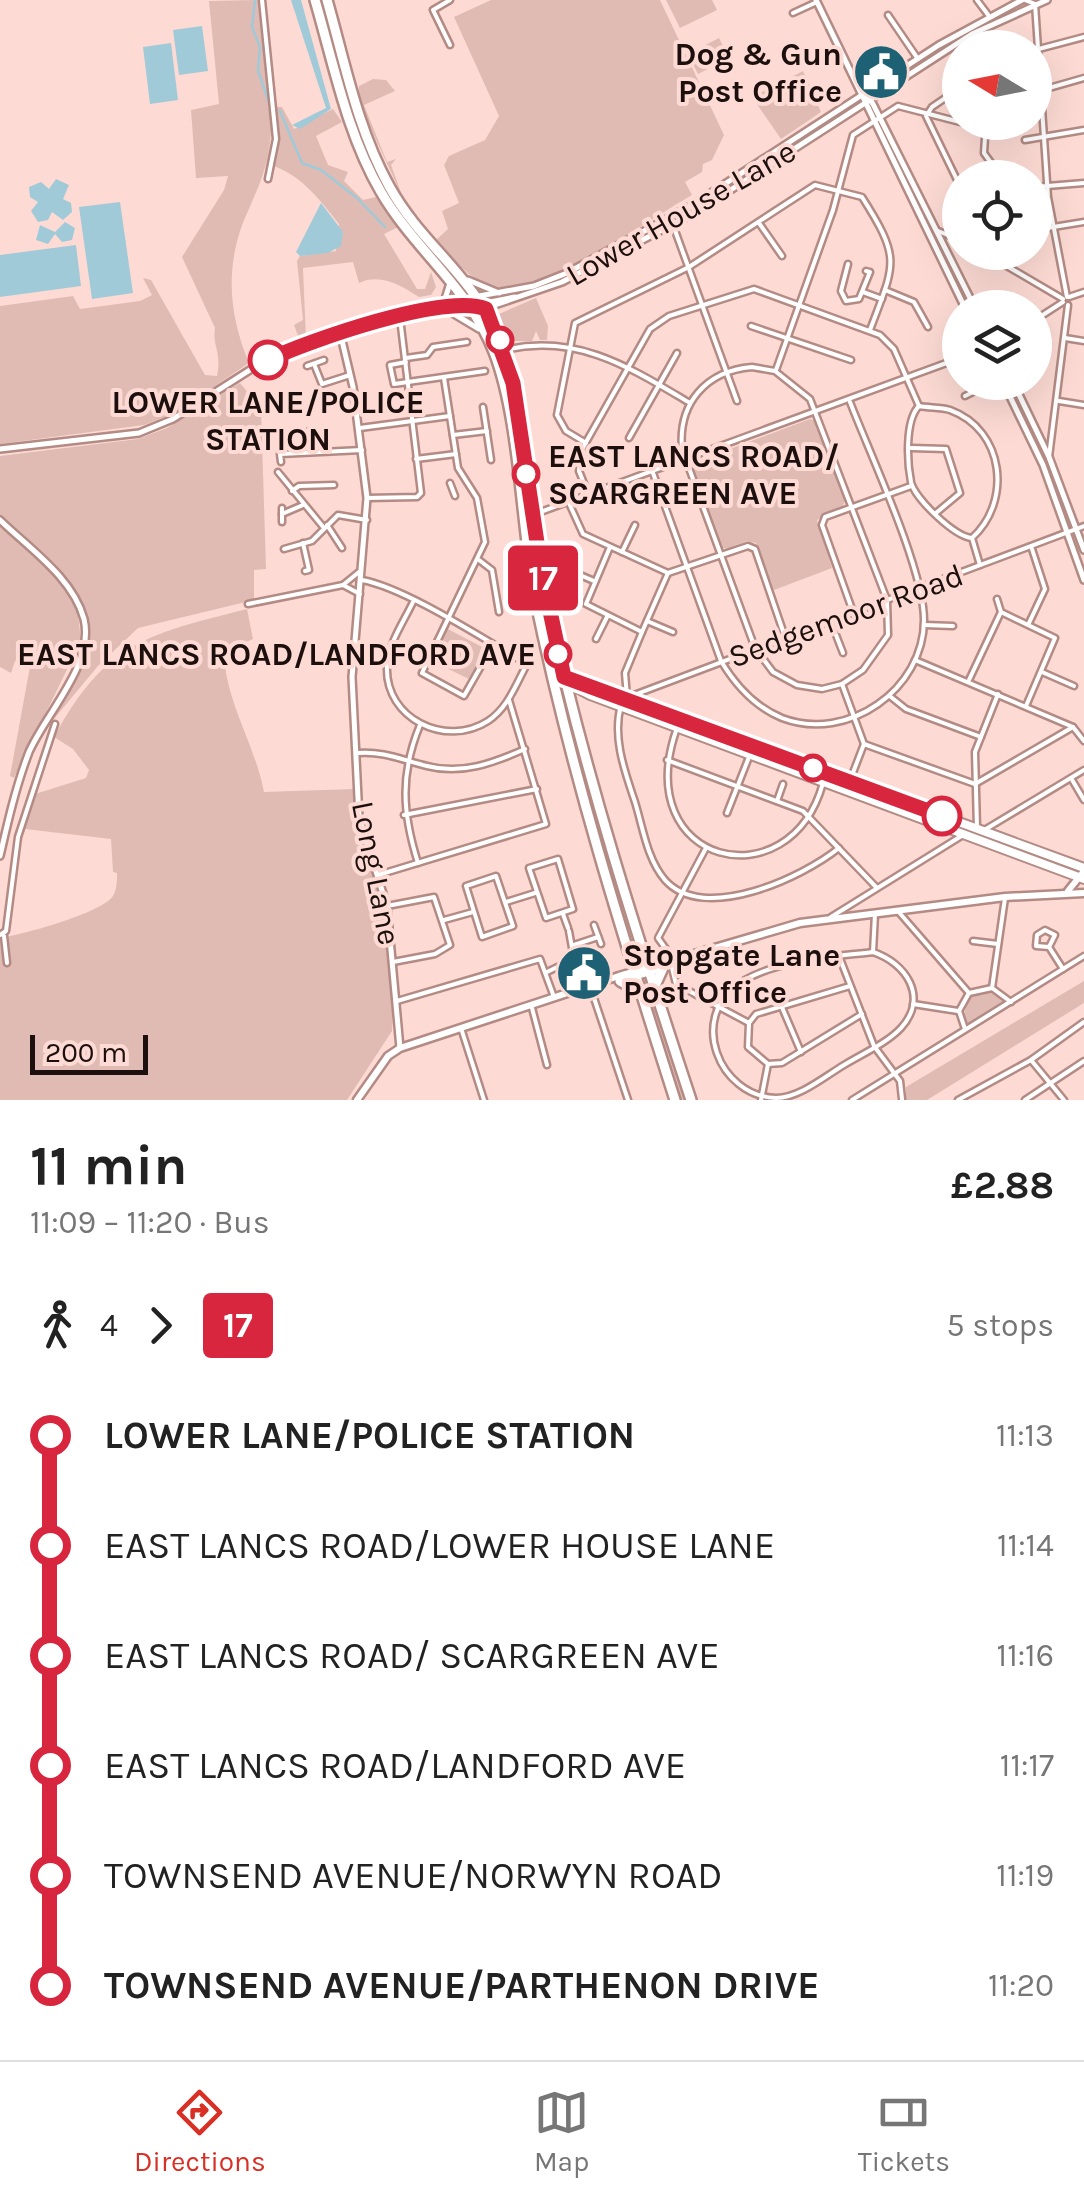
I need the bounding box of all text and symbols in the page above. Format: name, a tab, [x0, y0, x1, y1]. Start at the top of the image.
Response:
north arrow	[942, 30, 1052, 140]
map controls	[942, 30, 1052, 400]
place label: Dog & Gun Post Office	[675, 36, 842, 110]
public building icon: Dog & Gun Post Office	[851, 42, 911, 102]
street label: Lower House Lane	[560, 132, 802, 294]
button: locate	[942, 160, 1052, 270]
button: layers	[942, 290, 1052, 400]
unlabelled marker	[487, 327, 513, 353]
marker: LOWER LANE/POLICE STATION	[249, 341, 287, 379]
place label: LOWER LANE/POLICE STATION	[111, 384, 425, 458]
place label: EAST LANCS ROAD/ SCARGREEN AVE	[548, 438, 839, 512]
marker: EAST LANCS ROAD/ SCARGREEN AVE	[513, 461, 539, 487]
line badge: 17	[498, 546, 588, 610]
street label: Sedgemoor Road	[724, 556, 968, 676]
text: 17	[528, 558, 558, 599]
place label: EAST LANCS ROAD/LANDFORD AVE	[17, 636, 536, 673]
marker: EAST LANCS ROAD/LANDFORD AVE	[545, 641, 571, 667]
unlabelled marker	[800, 755, 826, 781]
unlabelled marker	[923, 797, 961, 835]
street label: Long Lane	[344, 798, 408, 948]
place label: Stopgate Lane Post Office	[623, 937, 840, 1011]
public building icon: Stopgate Lane Post Office	[554, 943, 614, 1003]
scale bar	[30, 1030, 148, 1074]
text: 200 m	[45, 1036, 127, 1069]
text: 11 min	[30, 1134, 188, 1198]
text: £2.88	[951, 1163, 1054, 1208]
text: 11:09 – 11:20 · Bus	[30, 1204, 269, 1241]
icon: walk	[30, 1298, 85, 1353]
icon: forward	[133, 1298, 188, 1353]
text: 17	[223, 1305, 253, 1346]
text: 4	[100, 1307, 118, 1344]
text: 5 stops	[946, 1307, 1054, 1344]
text: LOWER LANE/POLICE STATION	[104, 1413, 635, 1458]
text: 11:13	[996, 1417, 1054, 1454]
text: EAST LANCS ROAD/LOWER HOUSE LANE	[104, 1523, 775, 1568]
text: 11:14	[997, 1527, 1054, 1564]
text: EAST LANCS ROAD/ SCARGREEN AVE	[104, 1633, 720, 1678]
text: 11:16	[997, 1637, 1054, 1674]
text: EAST LANCS ROAD/LANDFORD AVE	[104, 1743, 686, 1788]
text: 11:17	[1000, 1747, 1054, 1784]
text: TOWNSEND AVENUE/NORWYN ROAD	[104, 1853, 722, 1898]
text: 11:19	[996, 1857, 1054, 1894]
text: TOWNSEND AVENUE/PARTHENON DRIVE	[104, 1963, 820, 2008]
text: 11:20	[988, 1967, 1054, 2004]
tab: Directions	[134, 2085, 266, 2178]
tab: Map	[534, 2085, 589, 2178]
tab: Tickets	[858, 2085, 950, 2178]

